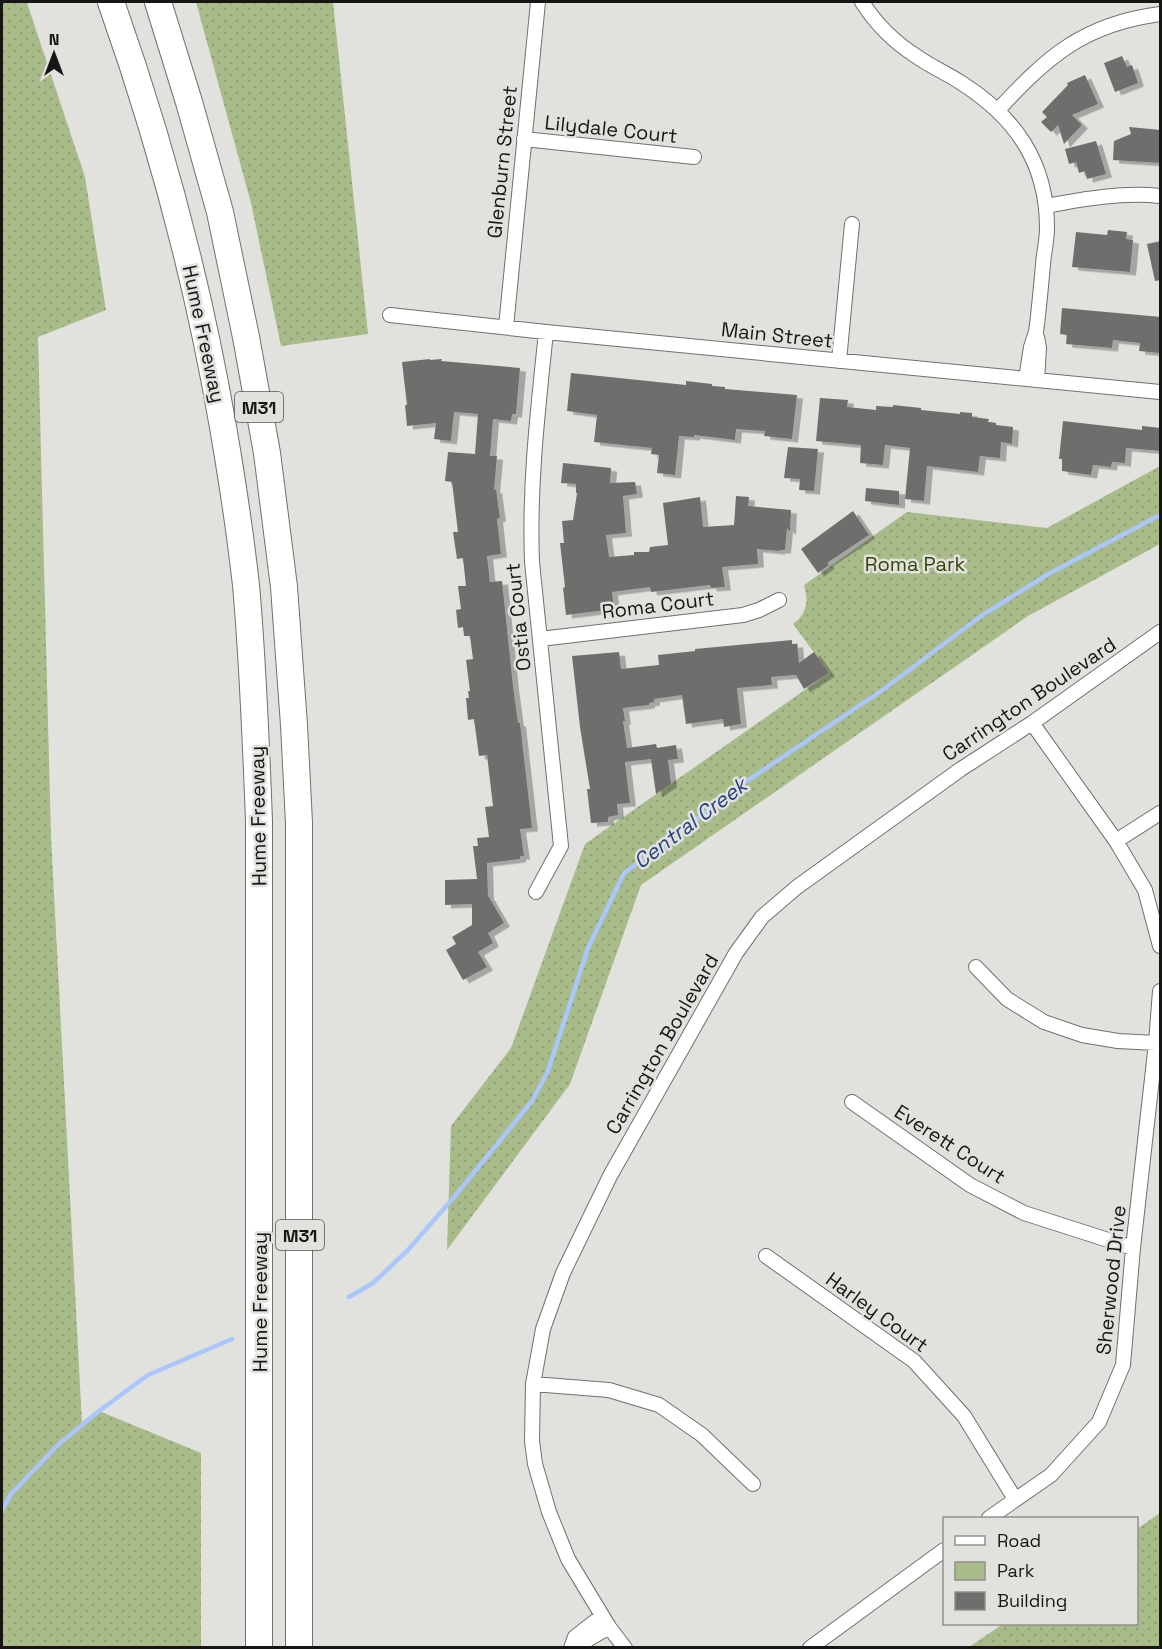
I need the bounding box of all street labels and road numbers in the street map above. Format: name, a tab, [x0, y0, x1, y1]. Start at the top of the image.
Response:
street label: Glenburn Street	[481, 84, 523, 240]
street label: Lilydale Court	[543, 109, 679, 149]
street label: Hume Freeway	[177, 263, 231, 405]
street label: Main Street	[720, 316, 834, 354]
road number: M31	[235, 392, 283, 422]
street label: Ostia Court	[499, 562, 537, 672]
street label: Roma Court	[600, 585, 716, 625]
street label: Carrington Boulevard	[937, 631, 1121, 767]
street label: Hume Freeway	[244, 746, 272, 886]
street label: Carrington Boulevard	[600, 949, 724, 1139]
street label: Everett Court	[889, 1098, 1011, 1190]
street label: Sherwood Drive	[1090, 1204, 1132, 1356]
road number: M31	[276, 1220, 324, 1250]
street label: Hume Freeway	[247, 1232, 273, 1372]
street label: Harley Court	[821, 1266, 933, 1358]

